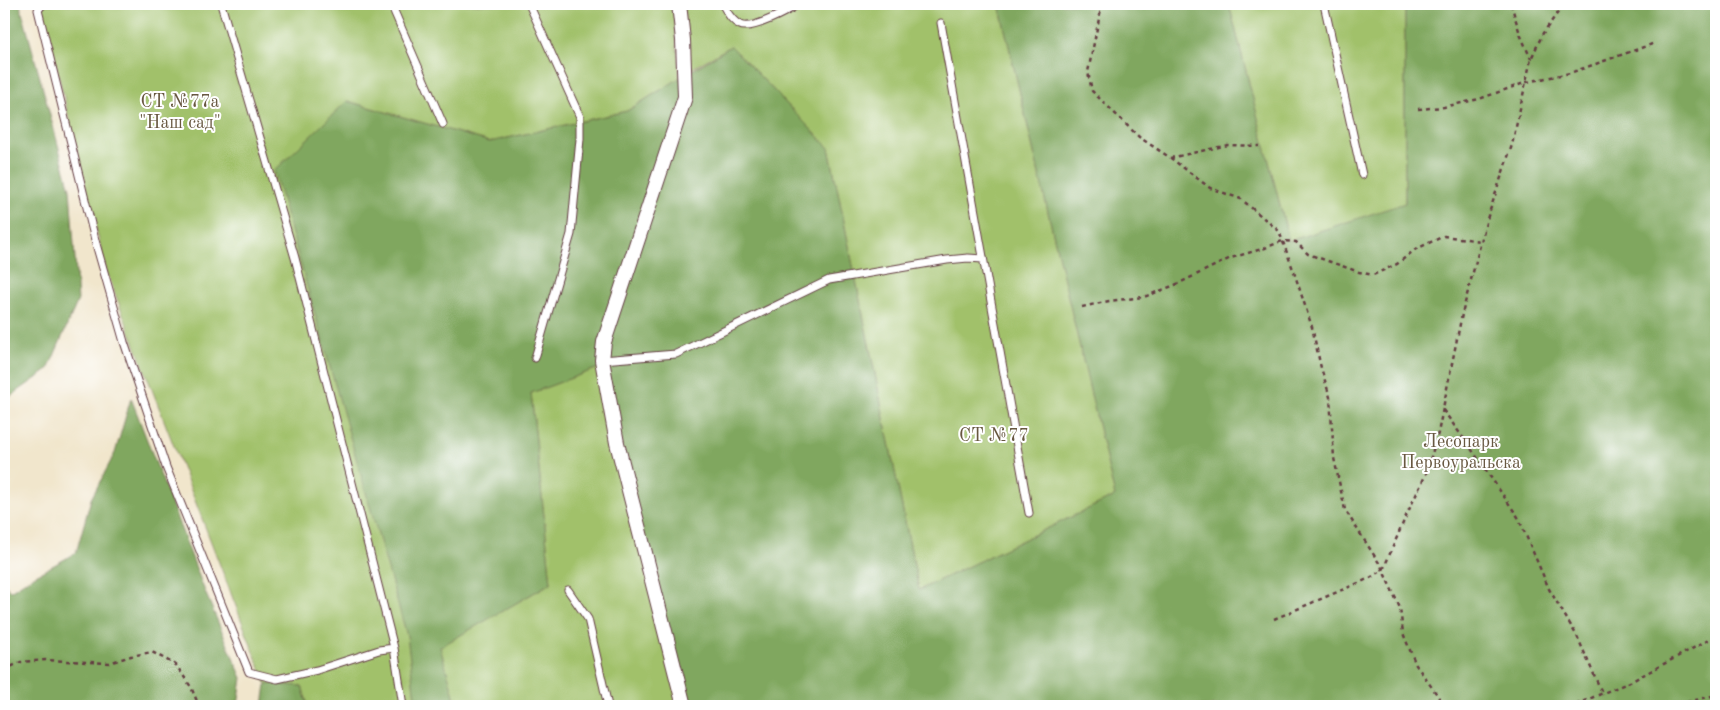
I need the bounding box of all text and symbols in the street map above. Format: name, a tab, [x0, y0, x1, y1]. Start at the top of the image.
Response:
park label: СТ №77а "Наш сад"	[139, 93, 221, 132]
park label: СТ №77	[959, 427, 1029, 445]
park label: Лесопарк Первоуральска	[1401, 433, 1521, 472]

